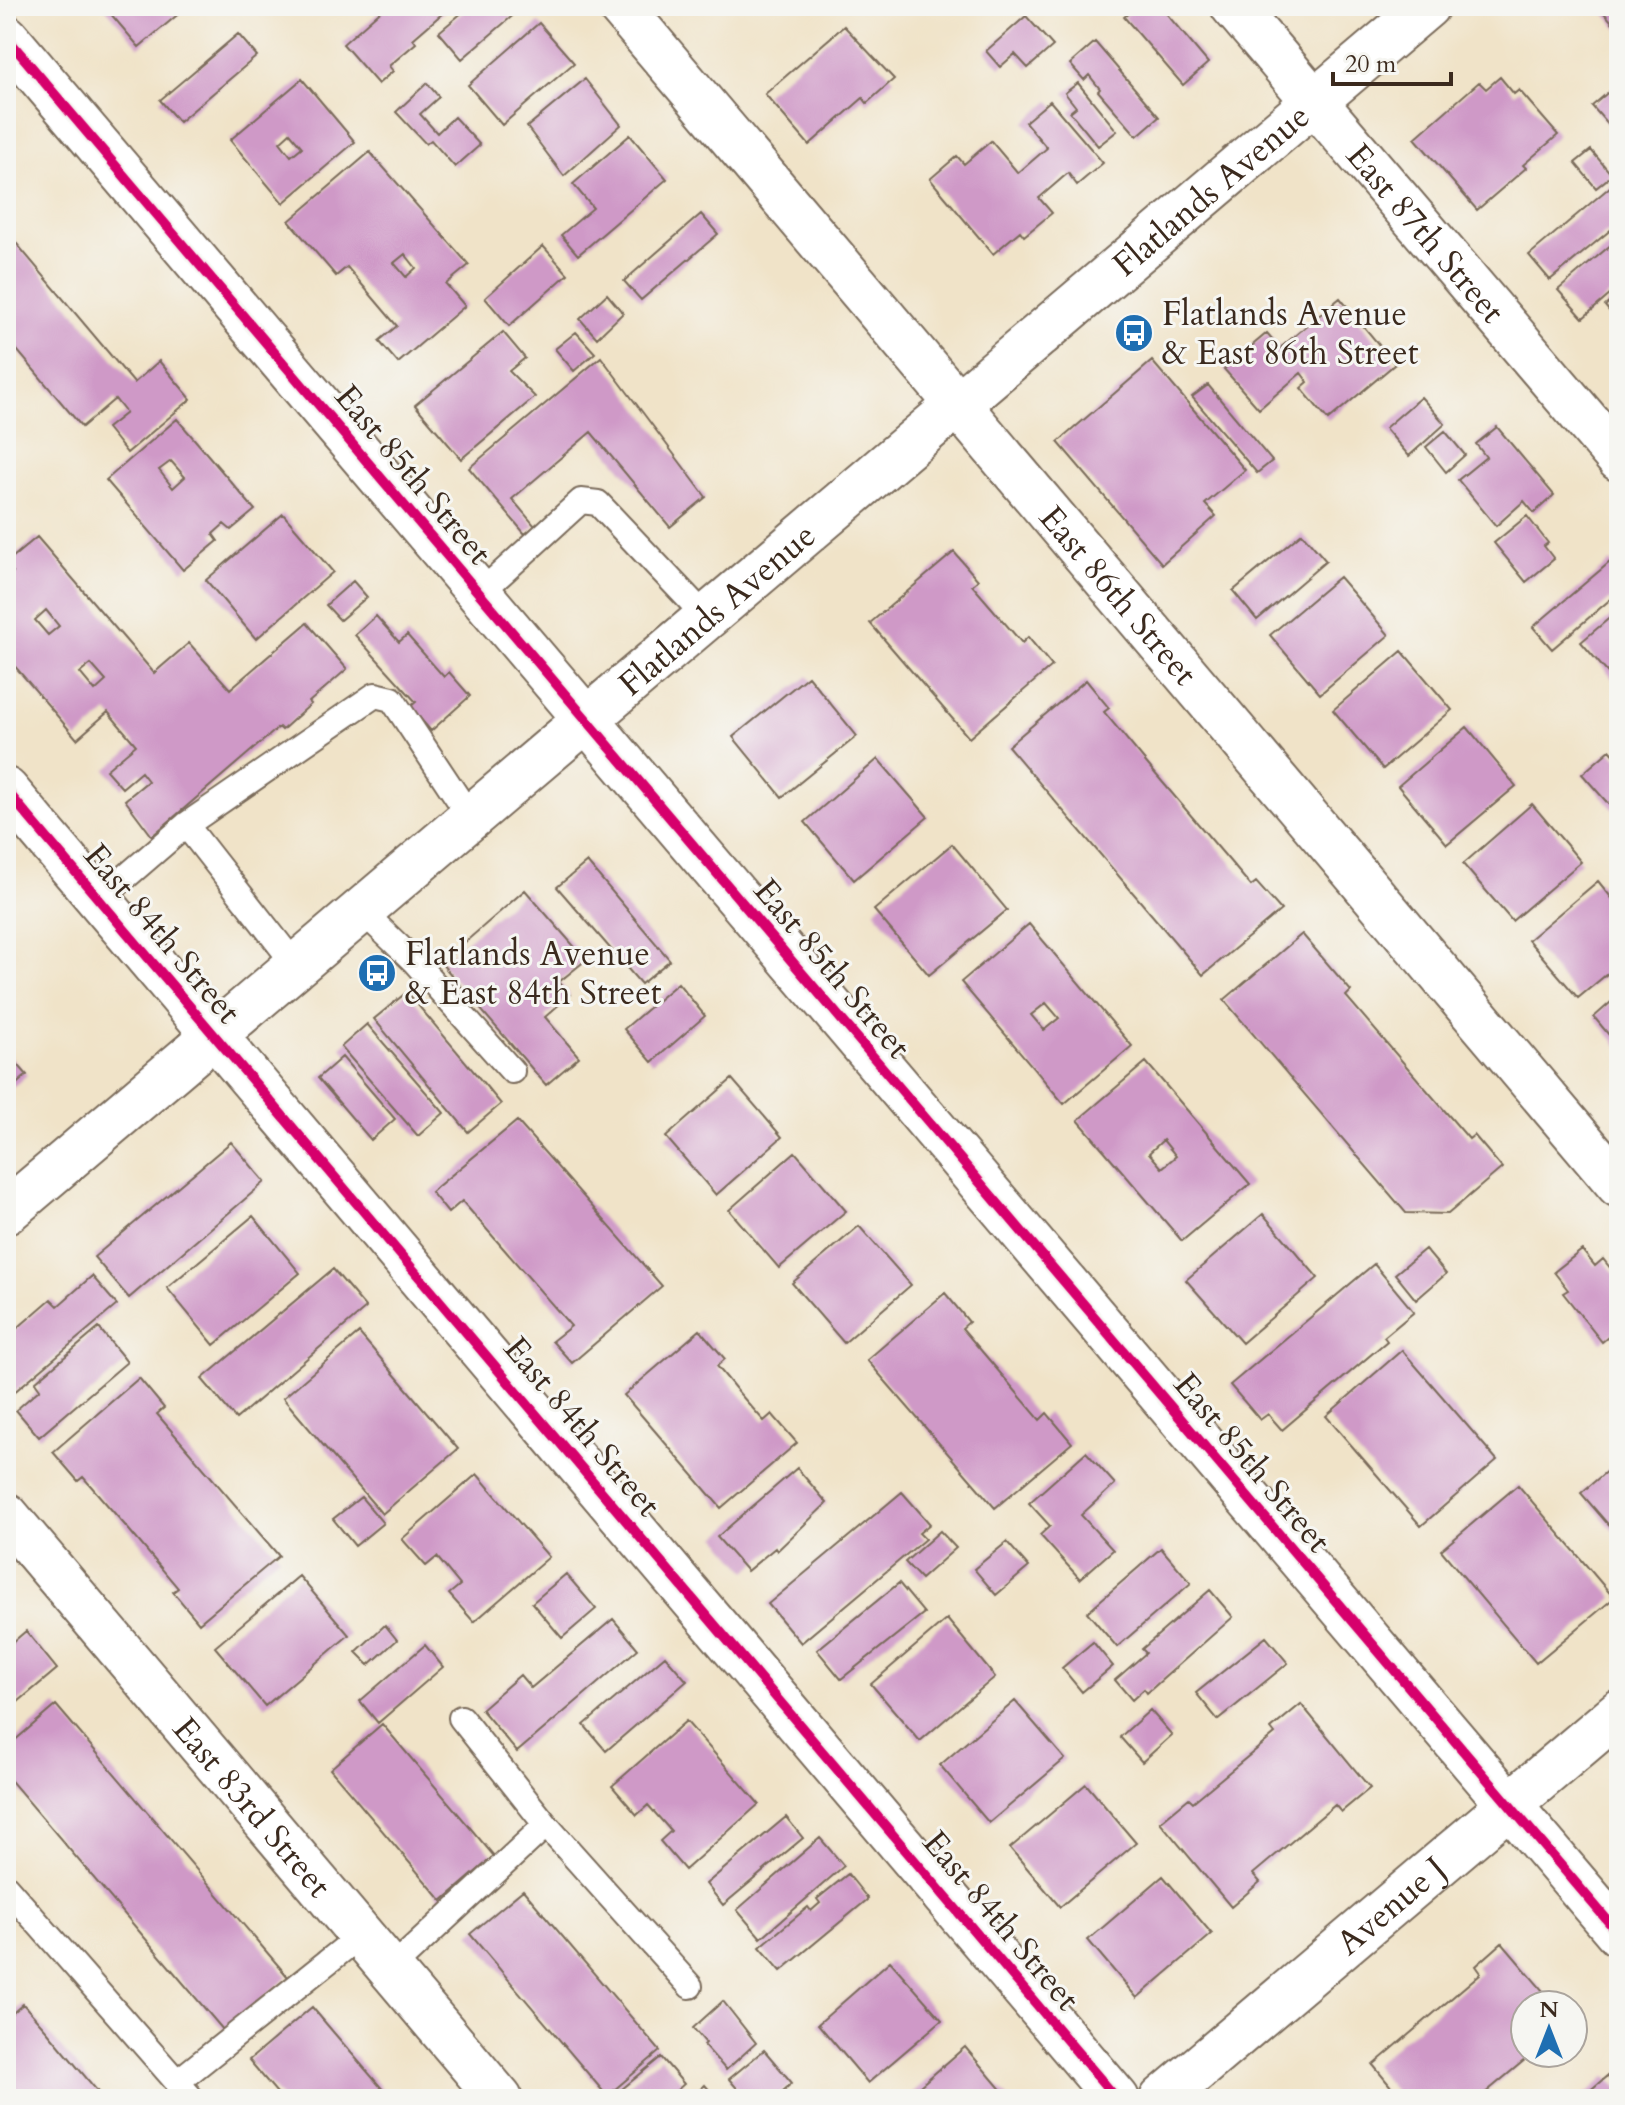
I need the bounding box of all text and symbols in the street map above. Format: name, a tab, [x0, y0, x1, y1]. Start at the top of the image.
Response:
scale bar	[1333, 36, 1451, 86]
text: 20 m	[1345, 48, 1397, 81]
street label: Flatlands Avenue	[1103, 94, 1320, 287]
street label: East 87th Street	[1336, 134, 1515, 333]
place label: Flatlands Avenue & East 86th Street	[1162, 291, 1419, 376]
bus stop icon: Flatlands Avenue & East 86th Street	[1113, 312, 1155, 354]
street label: East 85th Street	[324, 375, 502, 575]
street label: East 86th Street	[1029, 496, 1208, 695]
street label: Flatlands Avenue	[609, 513, 826, 707]
street label: East 84th Street	[73, 834, 251, 1034]
street label: East 85th Street	[743, 869, 921, 1069]
place label: Flatlands Avenue & East 84th Street	[405, 931, 662, 1016]
bus stop icon: Flatlands Avenue & East 84th Street	[356, 952, 398, 994]
street label: East 84th Street	[493, 1327, 671, 1527]
street label: East 85th Street	[1163, 1363, 1341, 1563]
street label: East 83rd Street	[162, 1707, 342, 1908]
street label: East 84th Street	[912, 1821, 1090, 2021]
street label: Avenue J	[1327, 1846, 1456, 1966]
north arrow	[1509, 1989, 1589, 2069]
text: N	[1539, 1995, 1559, 2025]

